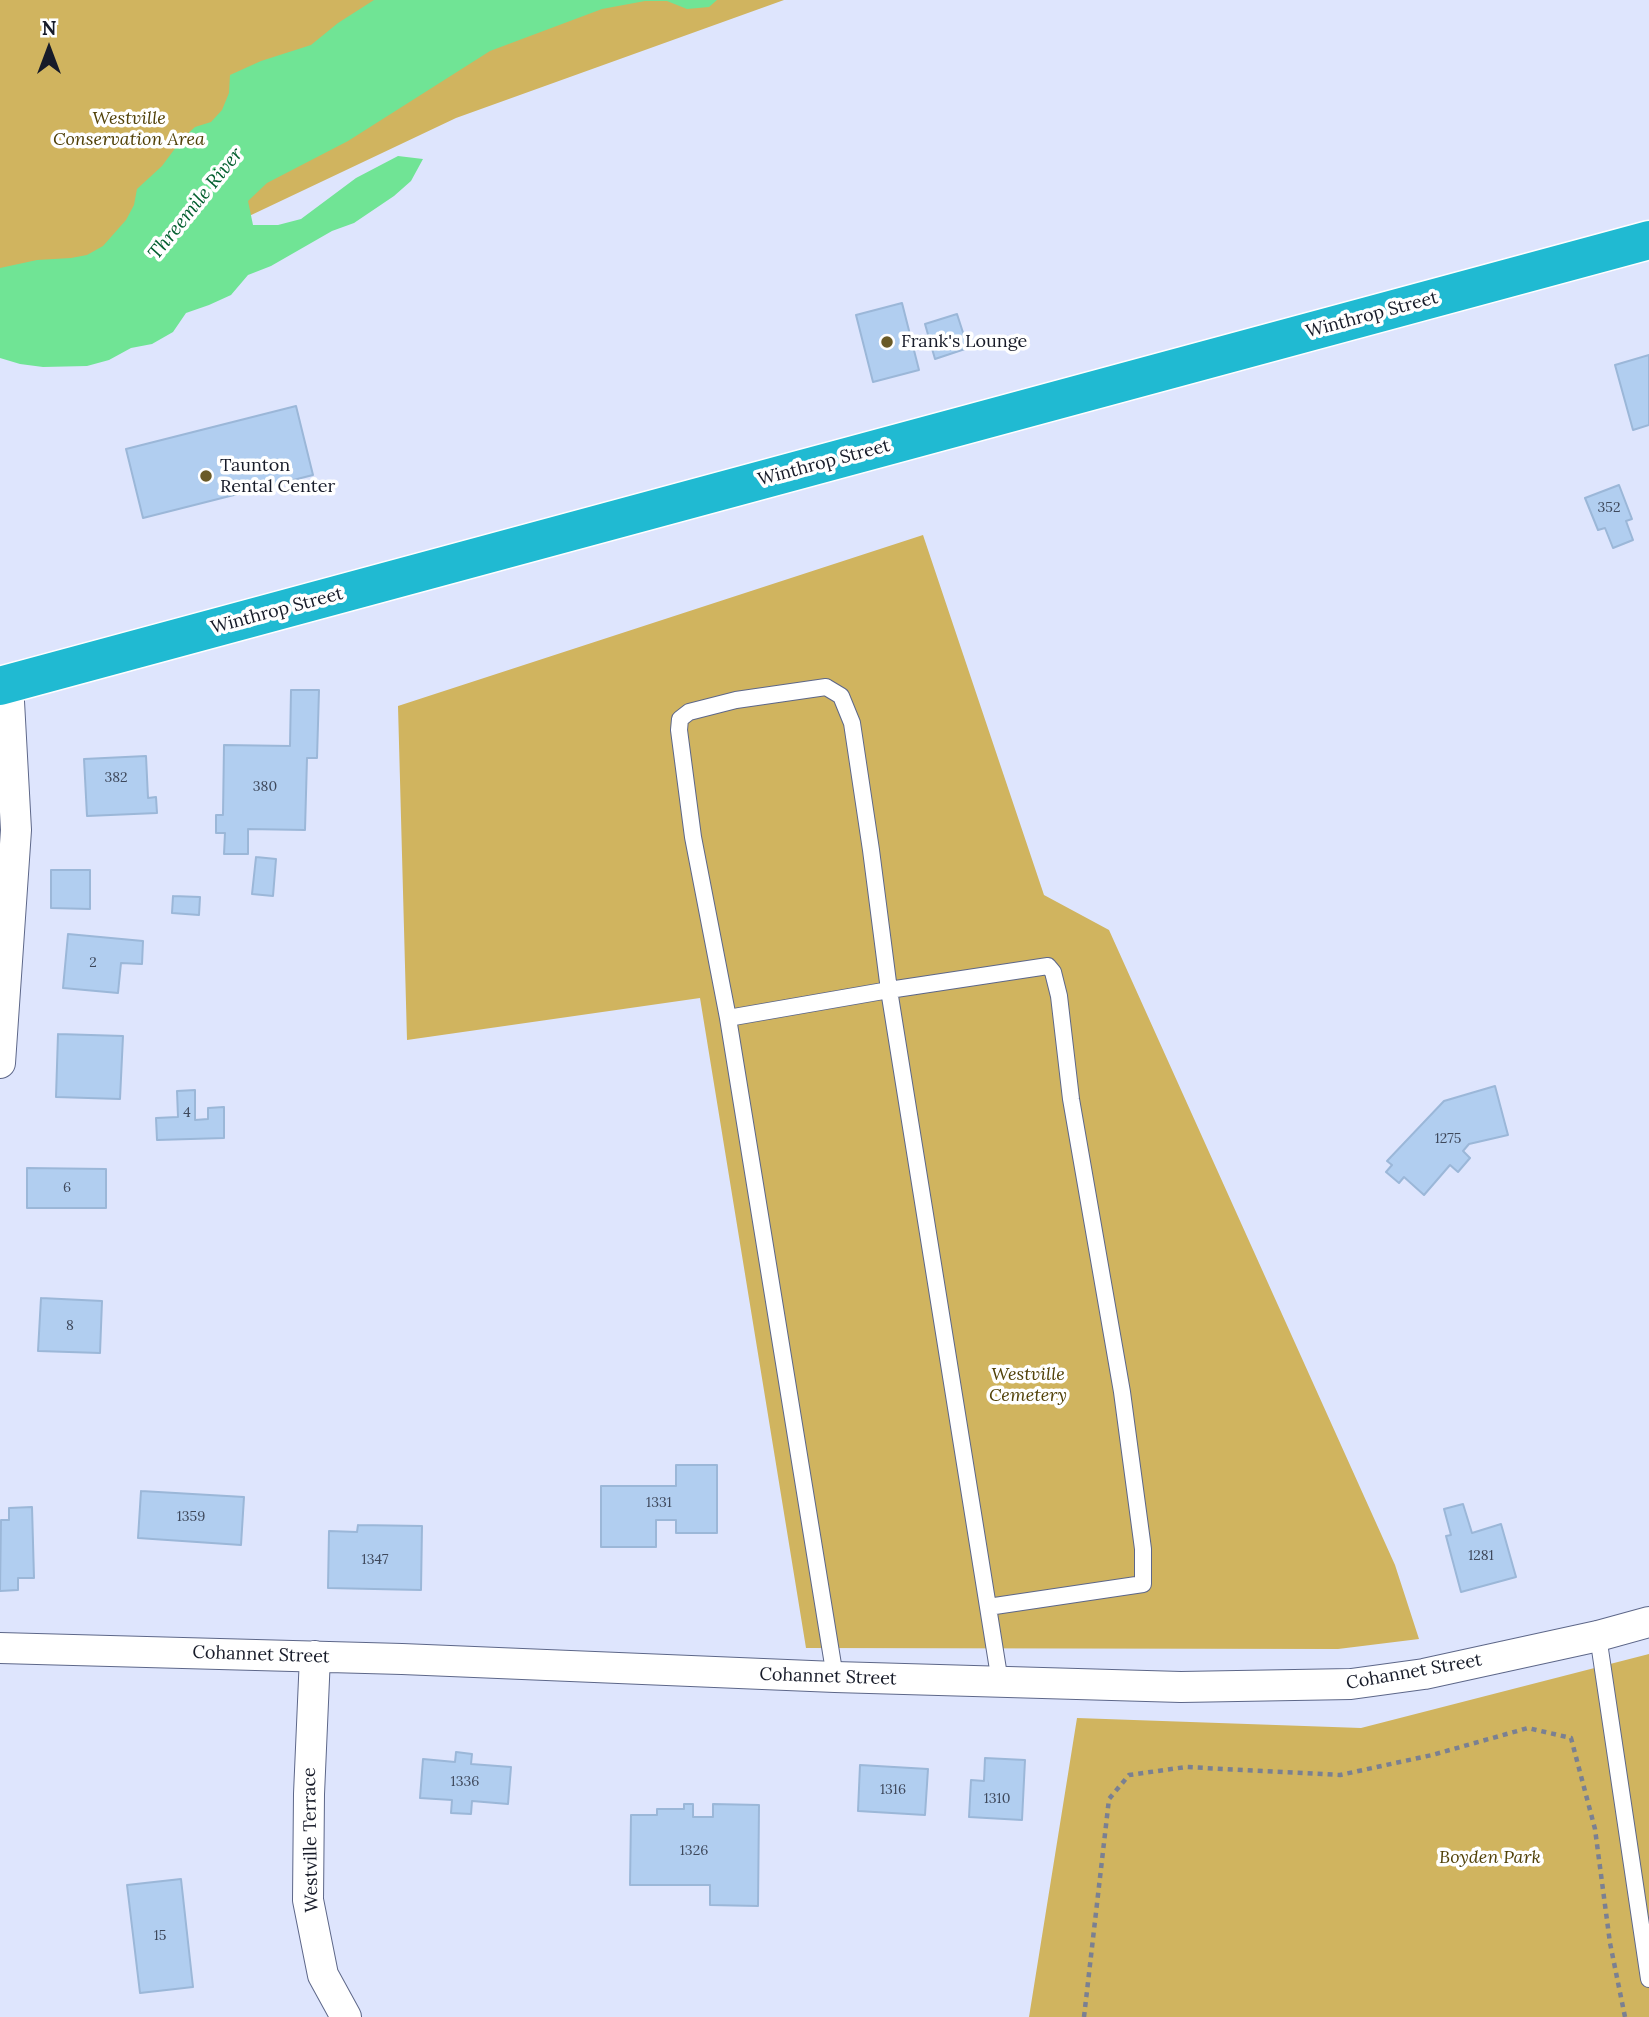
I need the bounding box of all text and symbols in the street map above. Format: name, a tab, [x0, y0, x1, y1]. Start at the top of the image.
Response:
north arrow	[14, 14, 84, 84]
text: N	[42, 16, 56, 40]
park label: Westville Conservation Area	[53, 108, 205, 150]
water label: Threemile River	[144, 143, 248, 265]
street label: Winthrop Street	[1304, 287, 1440, 343]
place label: Frank's Lounge	[901, 331, 1027, 353]
marker: Frank's Lounge	[879, 334, 895, 350]
street label: Winthrop Street	[756, 435, 892, 491]
place label: Taunton Rental Center	[220, 455, 335, 498]
marker: Taunton Rental Center	[198, 468, 214, 484]
house number: 352	[1598, 500, 1620, 516]
street label: Winthrop Street	[209, 583, 345, 639]
house number: 382	[104, 770, 128, 786]
house number: 380	[253, 779, 277, 795]
house number: 2	[89, 955, 97, 971]
house number: 4	[183, 1105, 191, 1121]
house number: 1275	[1435, 1131, 1461, 1147]
house number: 6	[63, 1180, 71, 1196]
house number: 8	[66, 1318, 74, 1334]
park label: Westville Cemetery	[989, 1364, 1067, 1406]
house number: 1331	[646, 1495, 672, 1511]
house number: 1359	[177, 1509, 205, 1525]
house number: 1281	[1468, 1548, 1494, 1564]
house number: 1347	[362, 1552, 388, 1568]
street label: Cohannet Street	[192, 1642, 330, 1668]
street label: Cohannet Street	[1344, 1649, 1484, 1695]
street label: Cohannet Street	[759, 1664, 897, 1690]
street label: Westville Terrace	[299, 1767, 323, 1913]
house number: 1336	[451, 1774, 479, 1790]
house number: 1316	[880, 1782, 906, 1798]
house number: 1310	[984, 1791, 1010, 1807]
house number: 1326	[680, 1843, 708, 1859]
park label: Boyden Park	[1439, 1847, 1541, 1869]
house number: 15	[154, 1928, 166, 1944]

